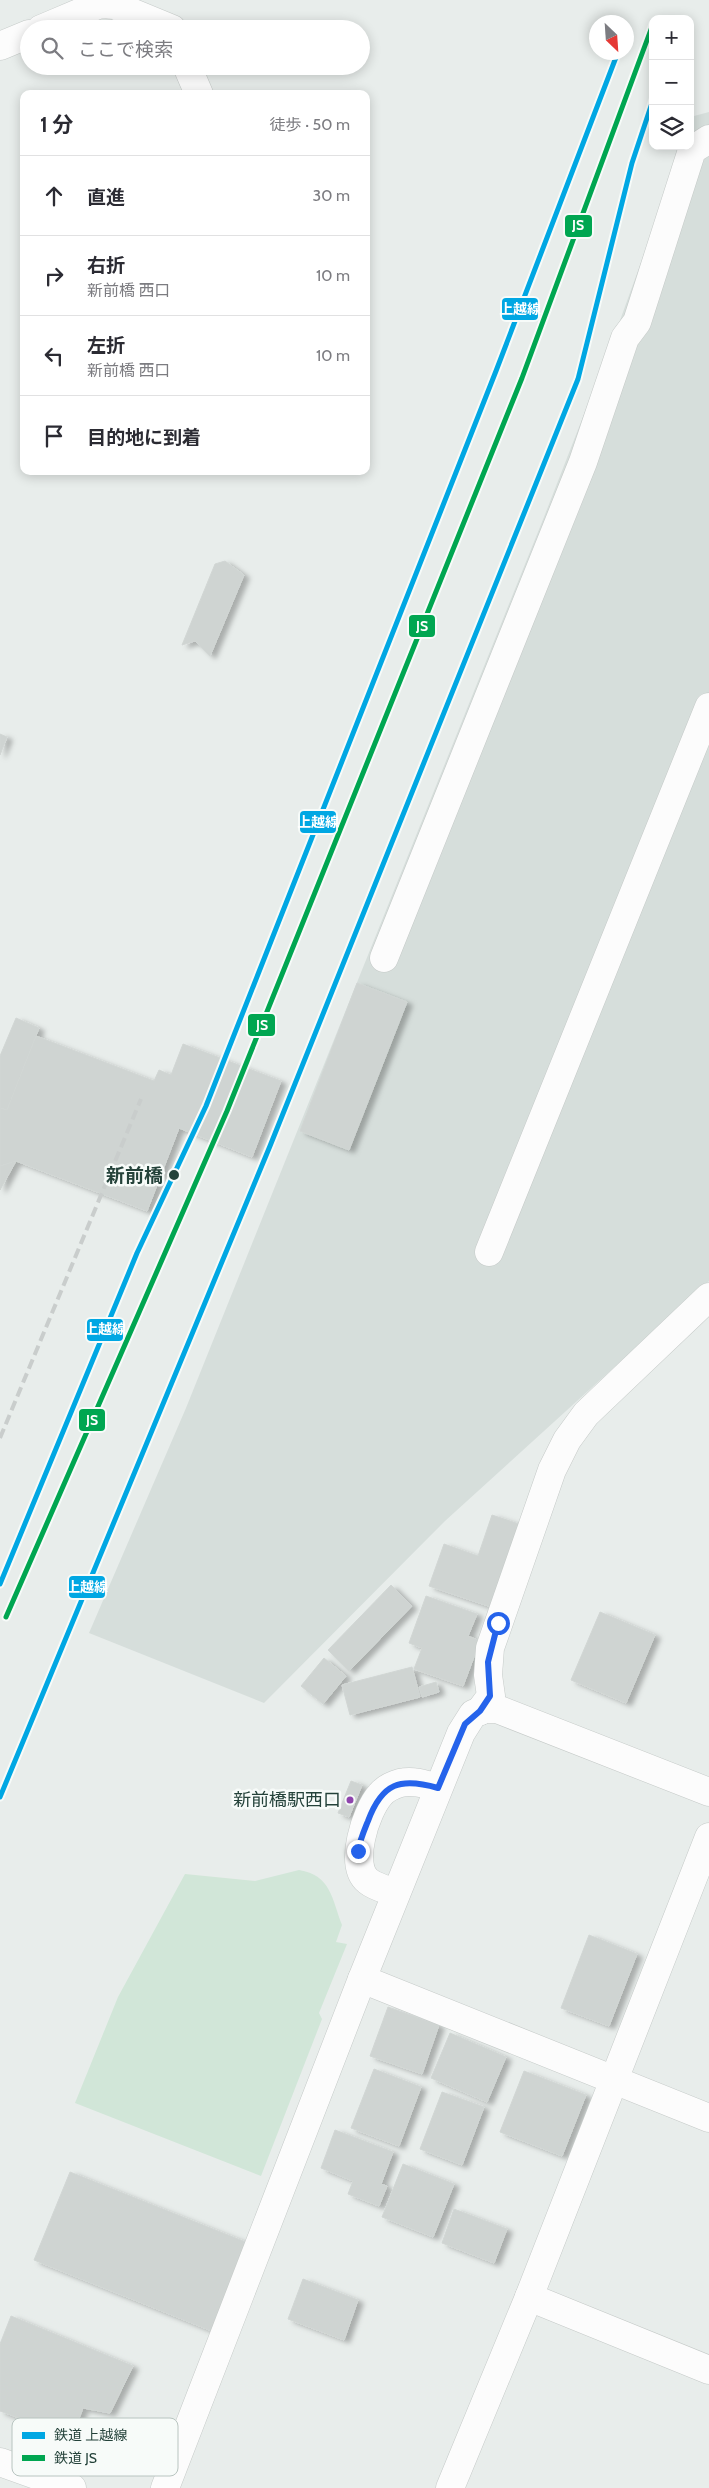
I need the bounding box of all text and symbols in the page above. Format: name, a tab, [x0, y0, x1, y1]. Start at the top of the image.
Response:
north arrow	[589, 15, 634, 60]
map controls	[649, 15, 694, 150]
button: +	[649, 15, 694, 60]
search box	[20, 20, 370, 75]
icon: search	[38, 34, 66, 62]
text: ここで検索	[78, 38, 173, 61]
button: −	[649, 60, 694, 105]
button: layers	[649, 105, 694, 150]
text: 1 分	[40, 112, 73, 137]
text: 徒歩 · 50 m	[270, 115, 350, 134]
icon: ahead	[40, 182, 68, 210]
text: 直進	[87, 186, 125, 209]
text: 30 m	[313, 186, 350, 205]
line badge: JS	[564, 214, 593, 238]
text: JS	[571, 216, 584, 234]
text: 右折	[87, 254, 125, 277]
icon: right	[40, 262, 68, 290]
text: 10 m	[316, 266, 350, 285]
text: 新前橋 西口	[87, 281, 171, 300]
line badge: 上越線	[501, 297, 539, 321]
text: 上越線	[499, 300, 541, 318]
text: 左折	[87, 334, 125, 357]
icon: left	[40, 342, 68, 370]
text: 10 m	[316, 346, 350, 365]
text: 新前橋 西口	[87, 361, 171, 380]
icon: arrive	[40, 422, 68, 450]
text: 目的地に到着	[87, 426, 201, 449]
line badge: JS	[408, 614, 436, 638]
text: JS	[415, 617, 428, 635]
line badge: 上越線	[299, 810, 337, 834]
text: 上越線	[297, 813, 339, 831]
line badge: JS	[247, 1013, 276, 1037]
text: JS	[255, 1016, 268, 1034]
place label: 新前橋	[106, 1164, 163, 1187]
marker: 新前橋	[167, 1168, 181, 1182]
line badge: 上越線	[86, 1318, 124, 1342]
text: 上越線	[84, 1320, 126, 1338]
line badge: JS	[78, 1408, 106, 1432]
text: JS	[85, 1411, 98, 1429]
line badge: 上越線	[68, 1575, 106, 1599]
text: 上越線	[66, 1578, 108, 1596]
route start	[487, 1612, 510, 1635]
place label: 新前橋駅西口	[233, 1789, 341, 1811]
marker: 新前橋駅西口	[345, 1795, 355, 1805]
route end	[347, 1840, 370, 1863]
legend	[12, 2418, 178, 2476]
text: 鉄道 上越線	[54, 2426, 127, 2444]
text: 鉄道 JS	[54, 2449, 97, 2467]

